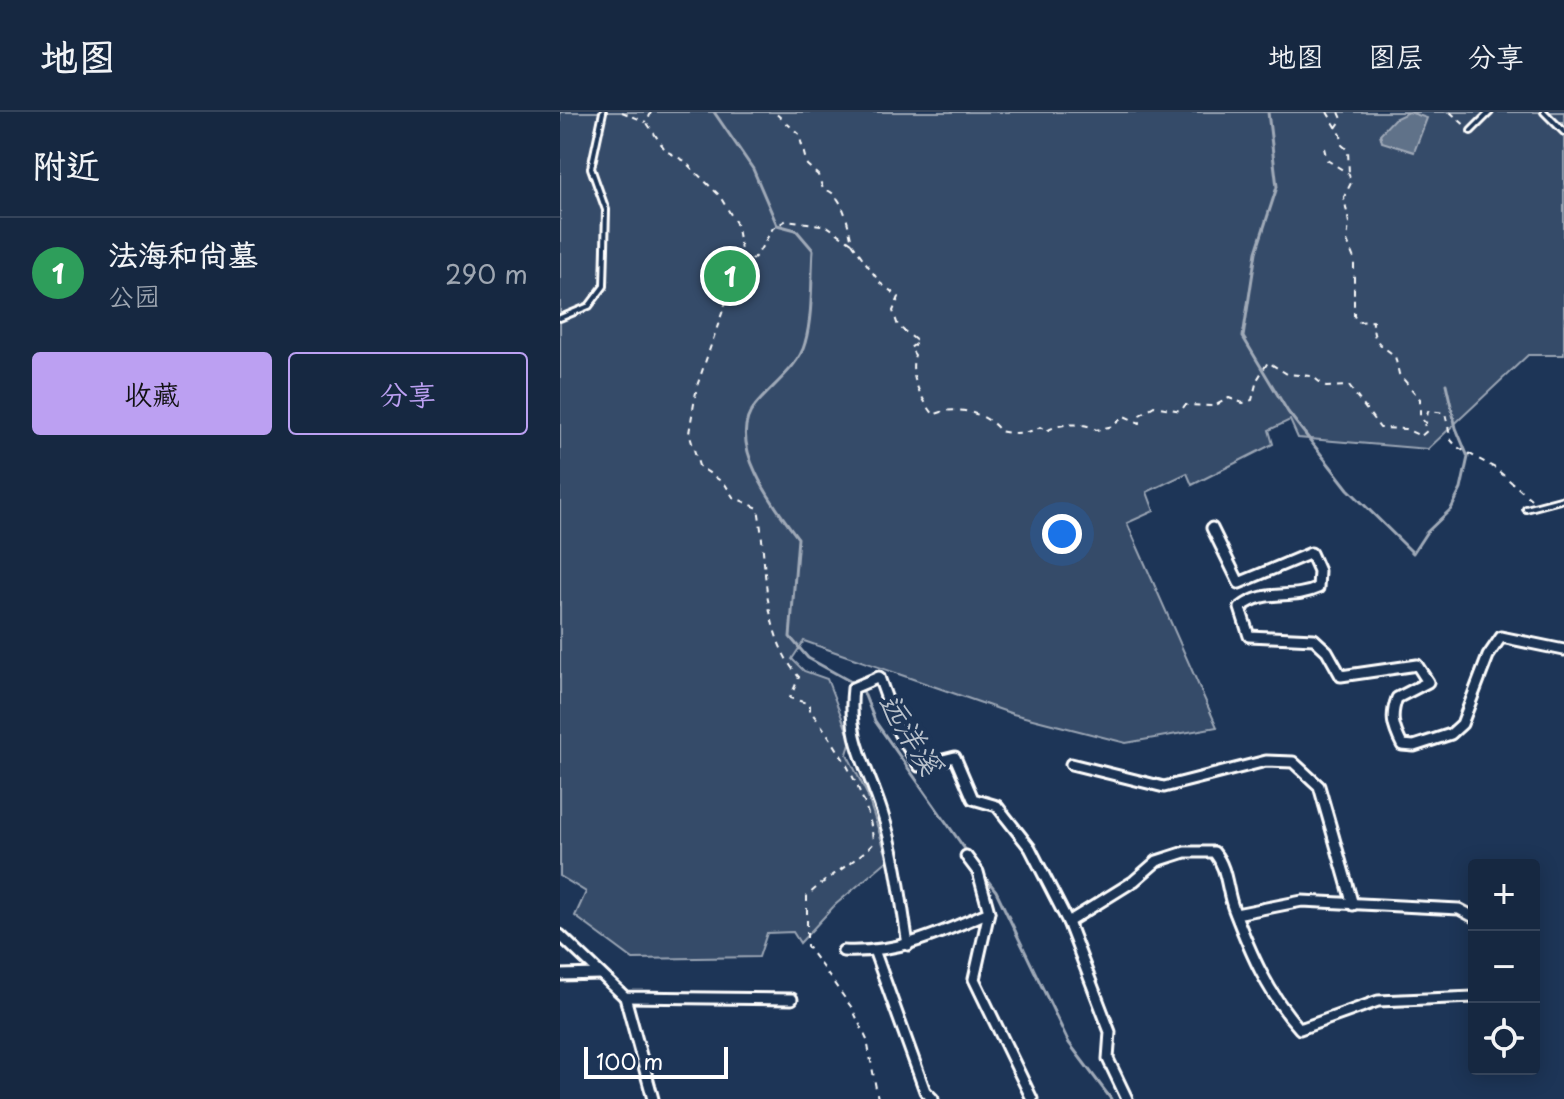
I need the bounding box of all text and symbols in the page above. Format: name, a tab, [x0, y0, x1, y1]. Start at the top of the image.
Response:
text: 地图	[40, 27, 116, 84]
text: 地图	[1268, 34, 1324, 77]
text: 图层	[1368, 34, 1424, 77]
text: 分享	[1468, 34, 1524, 77]
text: 附近	[32, 138, 100, 190]
text: 法海和尚墓	[108, 231, 258, 276]
pin: 1	[704, 246, 756, 306]
text: 1	[52, 254, 64, 293]
text: 290 m	[445, 254, 528, 293]
text: 公园	[108, 276, 160, 315]
button: 收藏	[32, 352, 272, 435]
button: 分享	[288, 352, 528, 435]
your location	[1042, 514, 1082, 554]
water label: 远洋溪	[869, 683, 956, 785]
map controls	[1468, 859, 1540, 1075]
button: +	[1468, 859, 1540, 931]
button: −	[1468, 931, 1540, 1003]
button: locate	[1468, 1003, 1540, 1075]
scale bar	[584, 1043, 728, 1079]
text: 100 m	[596, 1044, 663, 1077]

